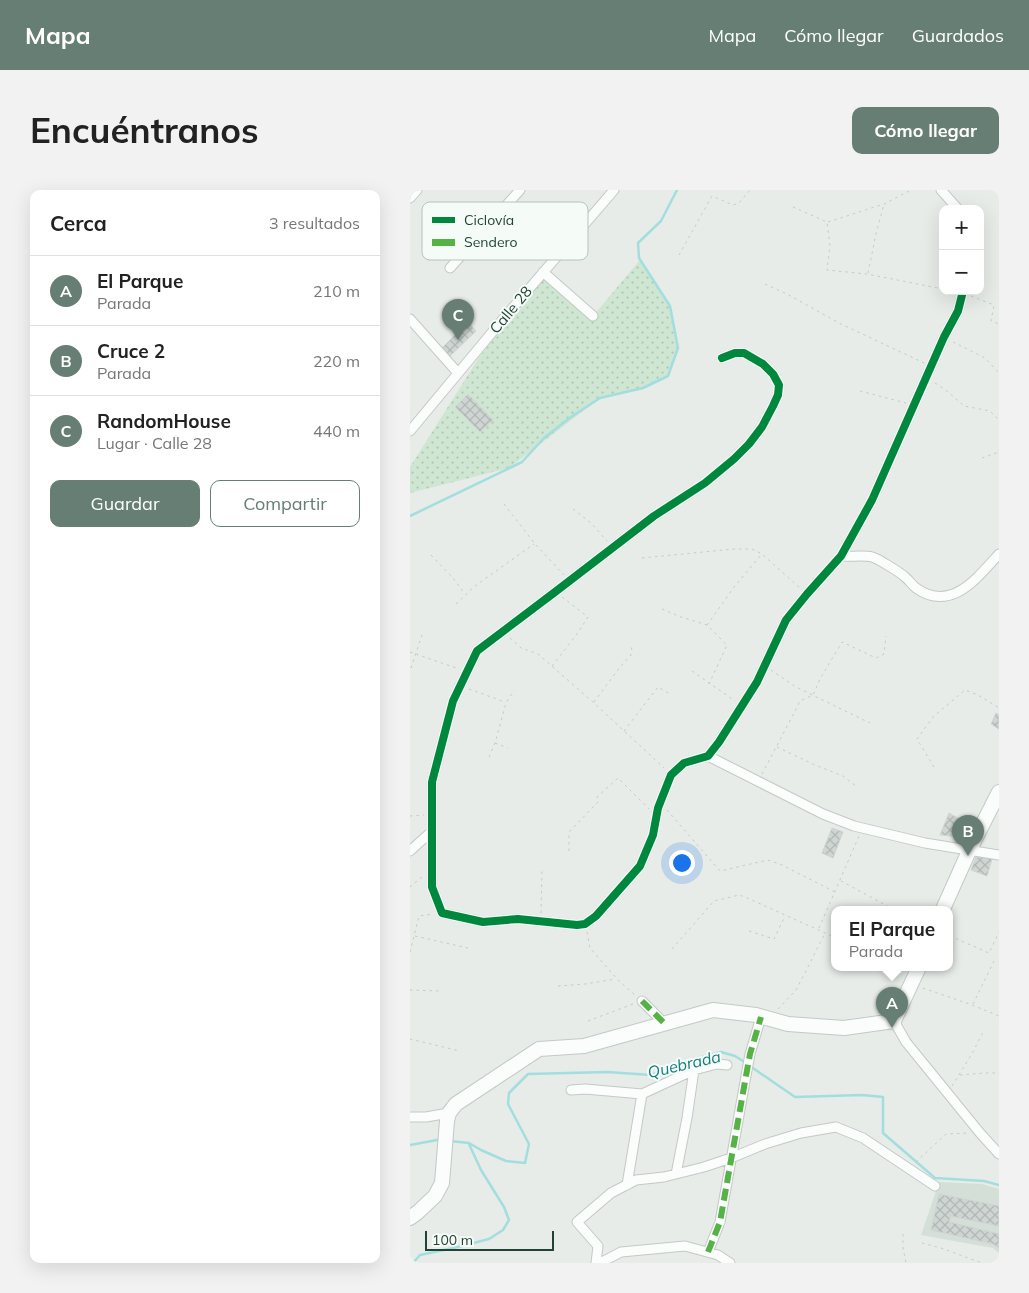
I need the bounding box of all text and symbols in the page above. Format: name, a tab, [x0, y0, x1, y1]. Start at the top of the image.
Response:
text: Mapa	[25, 20, 91, 50]
text: Mapa	[708, 24, 756, 47]
text: Cómo llegar	[784, 24, 884, 47]
text: Guardados	[912, 24, 1004, 47]
button: Cómo llegar	[852, 107, 999, 154]
text: Encuéntranos	[30, 108, 259, 152]
legend	[422, 202, 588, 260]
map controls	[939, 205, 984, 295]
button: +	[939, 205, 984, 250]
text: Cerca	[50, 210, 107, 236]
text: Ciclovía	[464, 211, 514, 229]
text: 3 resultados	[269, 213, 360, 233]
text: Sendero	[464, 233, 518, 251]
button: −	[939, 250, 984, 295]
text: El Parque	[97, 269, 183, 293]
text: A	[60, 281, 72, 301]
text: 210 m	[313, 281, 360, 301]
street label: Calle 28	[485, 282, 536, 337]
text: Parada	[97, 293, 151, 313]
pin: C	[442, 299, 474, 340]
text: Cruce 2	[97, 339, 165, 363]
text: B	[60, 351, 72, 371]
text: 220 m	[313, 351, 360, 371]
text: Parada	[97, 363, 151, 383]
text: RandomHouse	[97, 409, 231, 433]
text: C	[61, 421, 71, 441]
text: 440 m	[313, 421, 360, 441]
text: Lugar · Calle 28	[97, 433, 212, 453]
button: Guardar	[50, 480, 200, 527]
button: Compartir	[210, 480, 360, 527]
pin: B	[952, 815, 984, 856]
your location	[669, 850, 695, 876]
popup	[831, 906, 953, 971]
text: El Parque	[849, 917, 935, 941]
text: Parada	[849, 941, 903, 961]
pin: A	[876, 987, 908, 1028]
water label: Quebrada	[645, 1046, 723, 1082]
scale bar	[425, 1228, 554, 1251]
text: 100 m	[432, 1231, 473, 1249]

